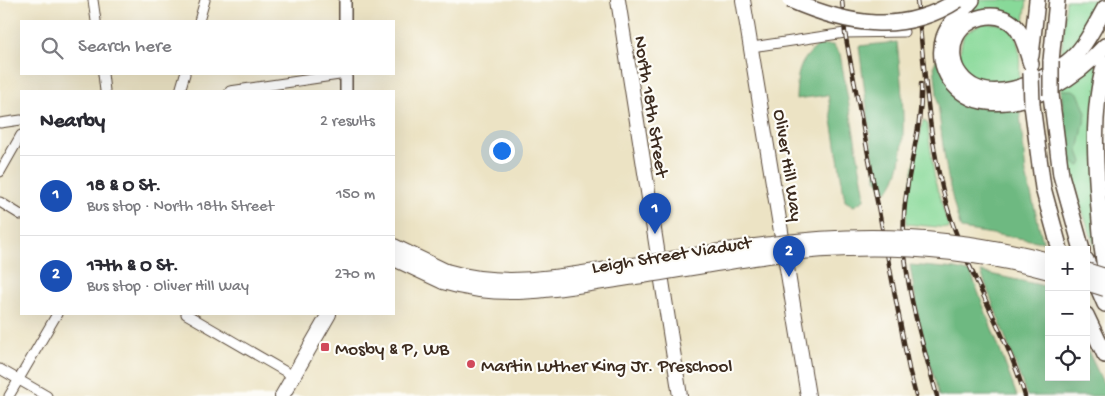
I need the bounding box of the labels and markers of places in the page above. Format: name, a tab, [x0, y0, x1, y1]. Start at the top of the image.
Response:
pin: 1	[639, 193, 671, 234]
pin: 2	[773, 236, 805, 277]
place label: Mosby & P, WB	[335, 339, 450, 362]
marker: Mosby & P, WB	[319, 341, 331, 353]
place label: Martin Luther King Jr. Preschool	[481, 356, 732, 379]
marker: Martin Luther King Jr. Preschool	[465, 358, 477, 370]

